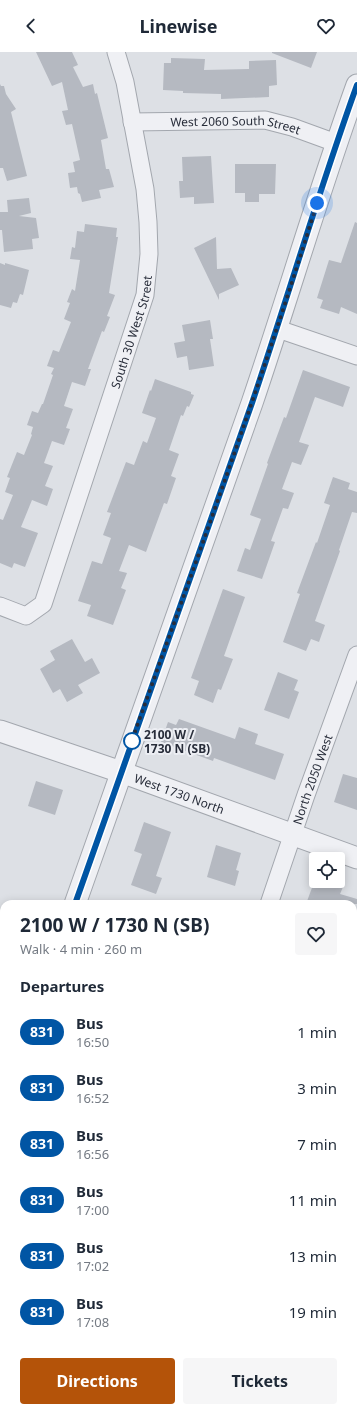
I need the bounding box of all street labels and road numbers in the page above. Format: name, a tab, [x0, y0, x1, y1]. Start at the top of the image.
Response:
street label: West 2060 South Street	[170, 112, 304, 138]
street label: South 30 West Street	[106, 274, 155, 391]
street label: North 2050 West	[288, 731, 336, 827]
street label: West 1730 North	[132, 769, 227, 818]

